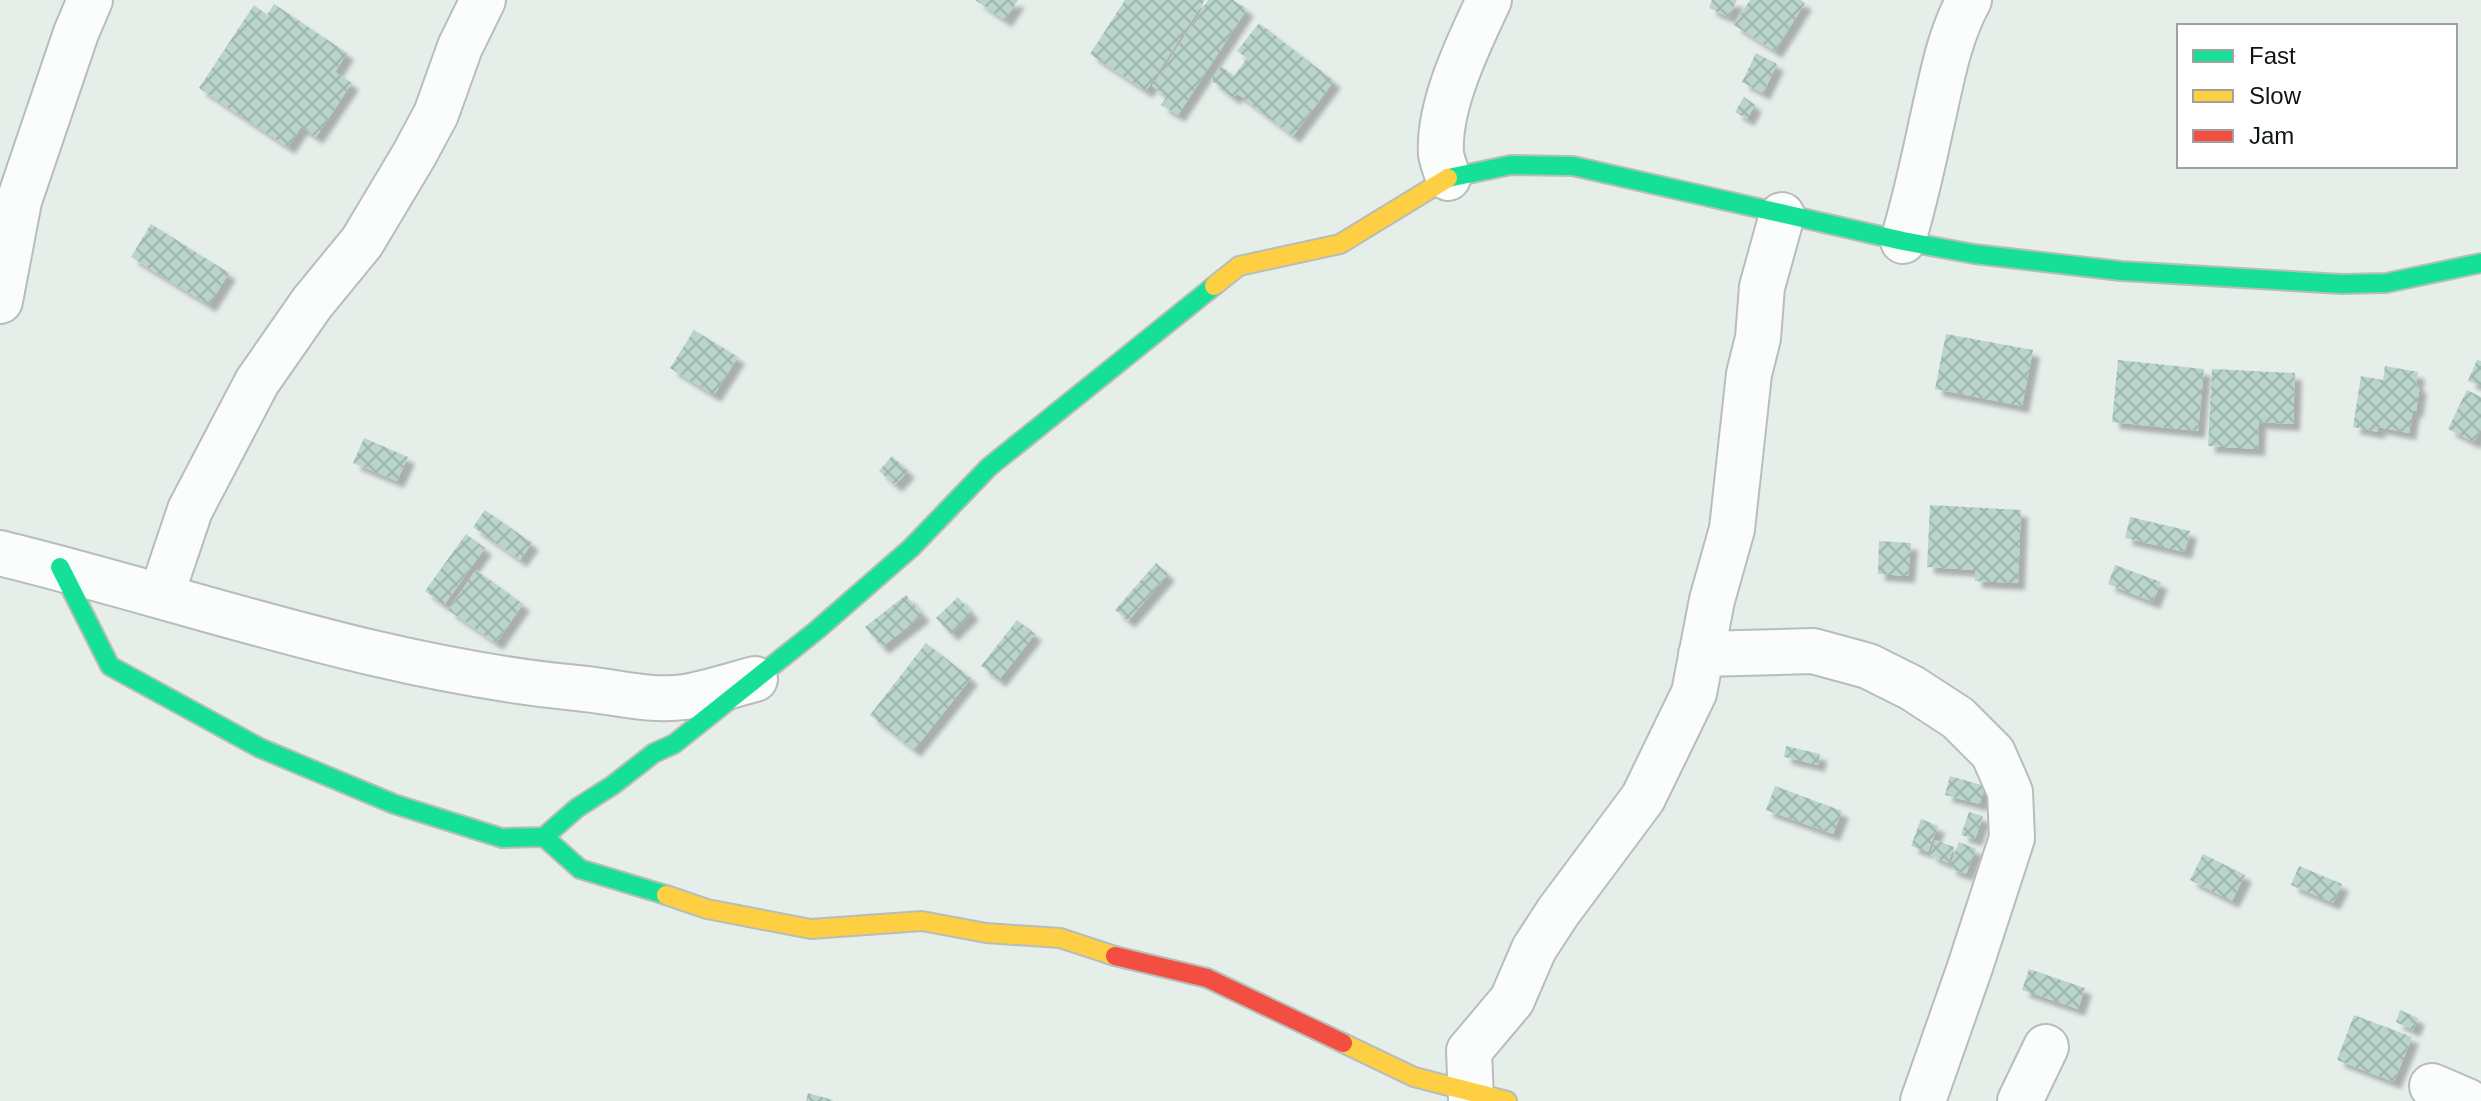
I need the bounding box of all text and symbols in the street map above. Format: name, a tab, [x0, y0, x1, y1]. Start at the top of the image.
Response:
legend	[2177, 24, 2457, 168]
text: Fast	[2249, 42, 2296, 69]
text: Slow	[2249, 82, 2302, 109]
text: Jam	[2249, 122, 2294, 149]

